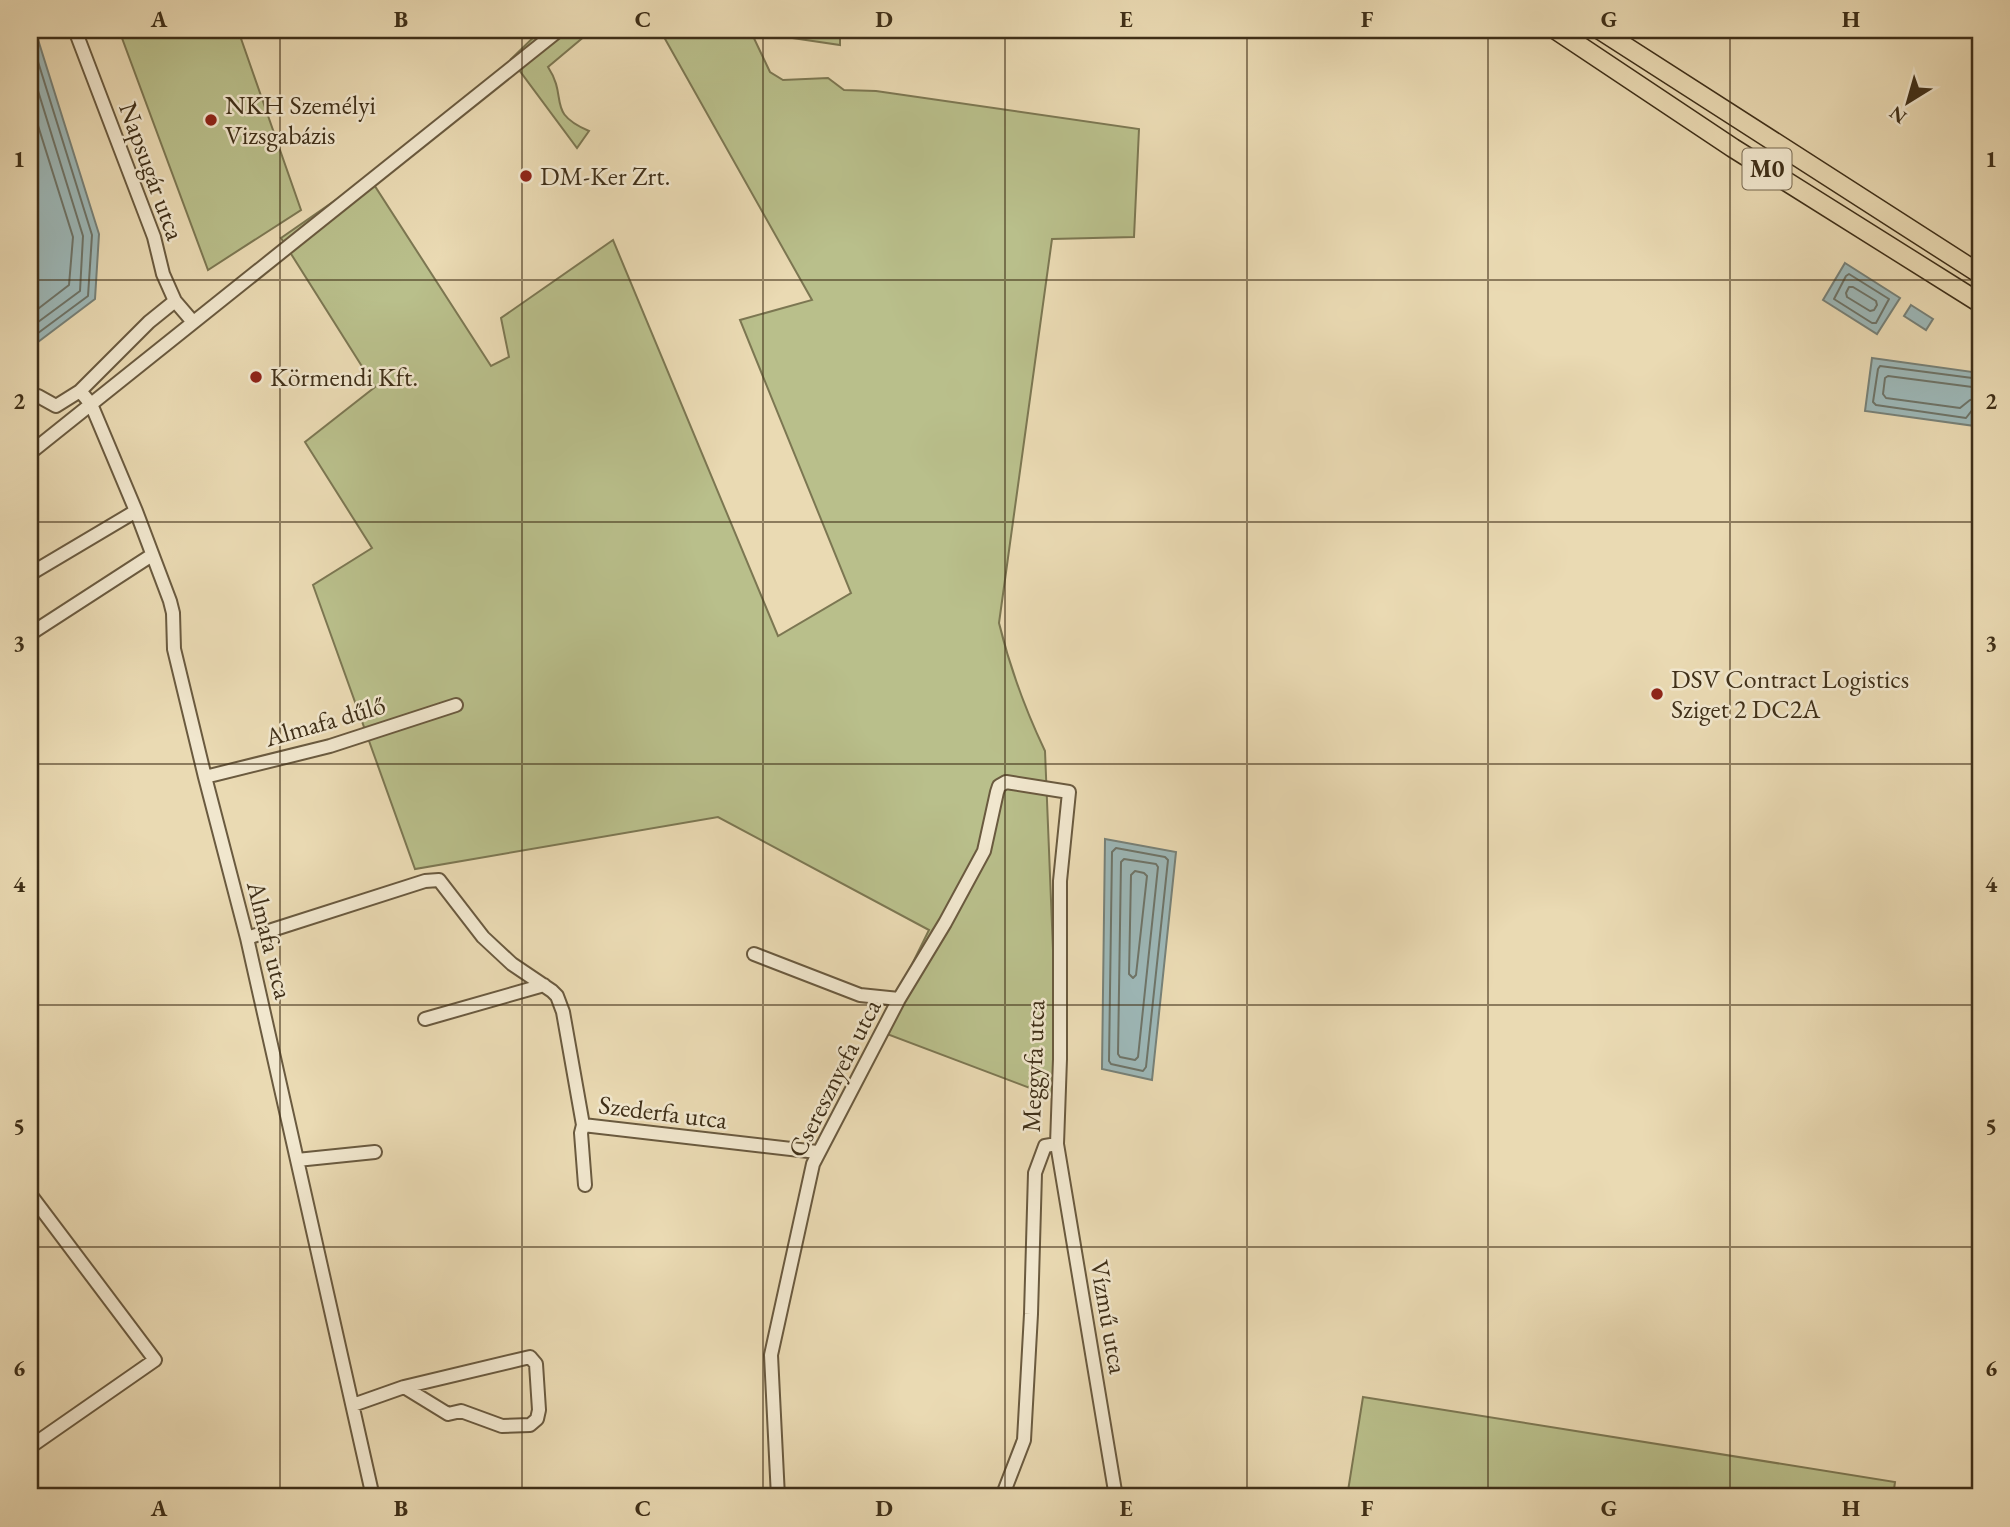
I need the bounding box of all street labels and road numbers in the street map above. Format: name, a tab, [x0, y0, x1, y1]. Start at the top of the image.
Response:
street label: Napsugár utca	[111, 97, 193, 245]
road number: M0	[1742, 148, 1792, 190]
street label: Almafa dűlő	[260, 688, 389, 755]
street label: Almafa utca	[239, 876, 301, 1003]
street label: Cseresznyefa utca	[780, 993, 889, 1163]
street label: Meggyfa utca	[1014, 998, 1052, 1133]
street label: Szederfa utca	[597, 1087, 730, 1137]
street label: Vízmű utca	[1082, 1258, 1136, 1377]

